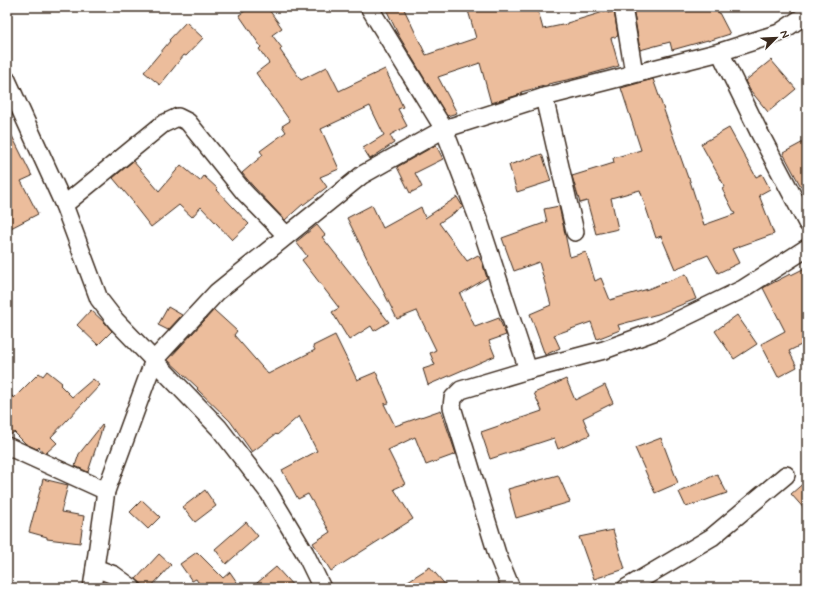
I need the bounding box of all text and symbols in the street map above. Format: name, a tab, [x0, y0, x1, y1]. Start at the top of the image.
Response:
north arrow	[756, 18, 796, 58]
text: N	[776, 28, 792, 41]

